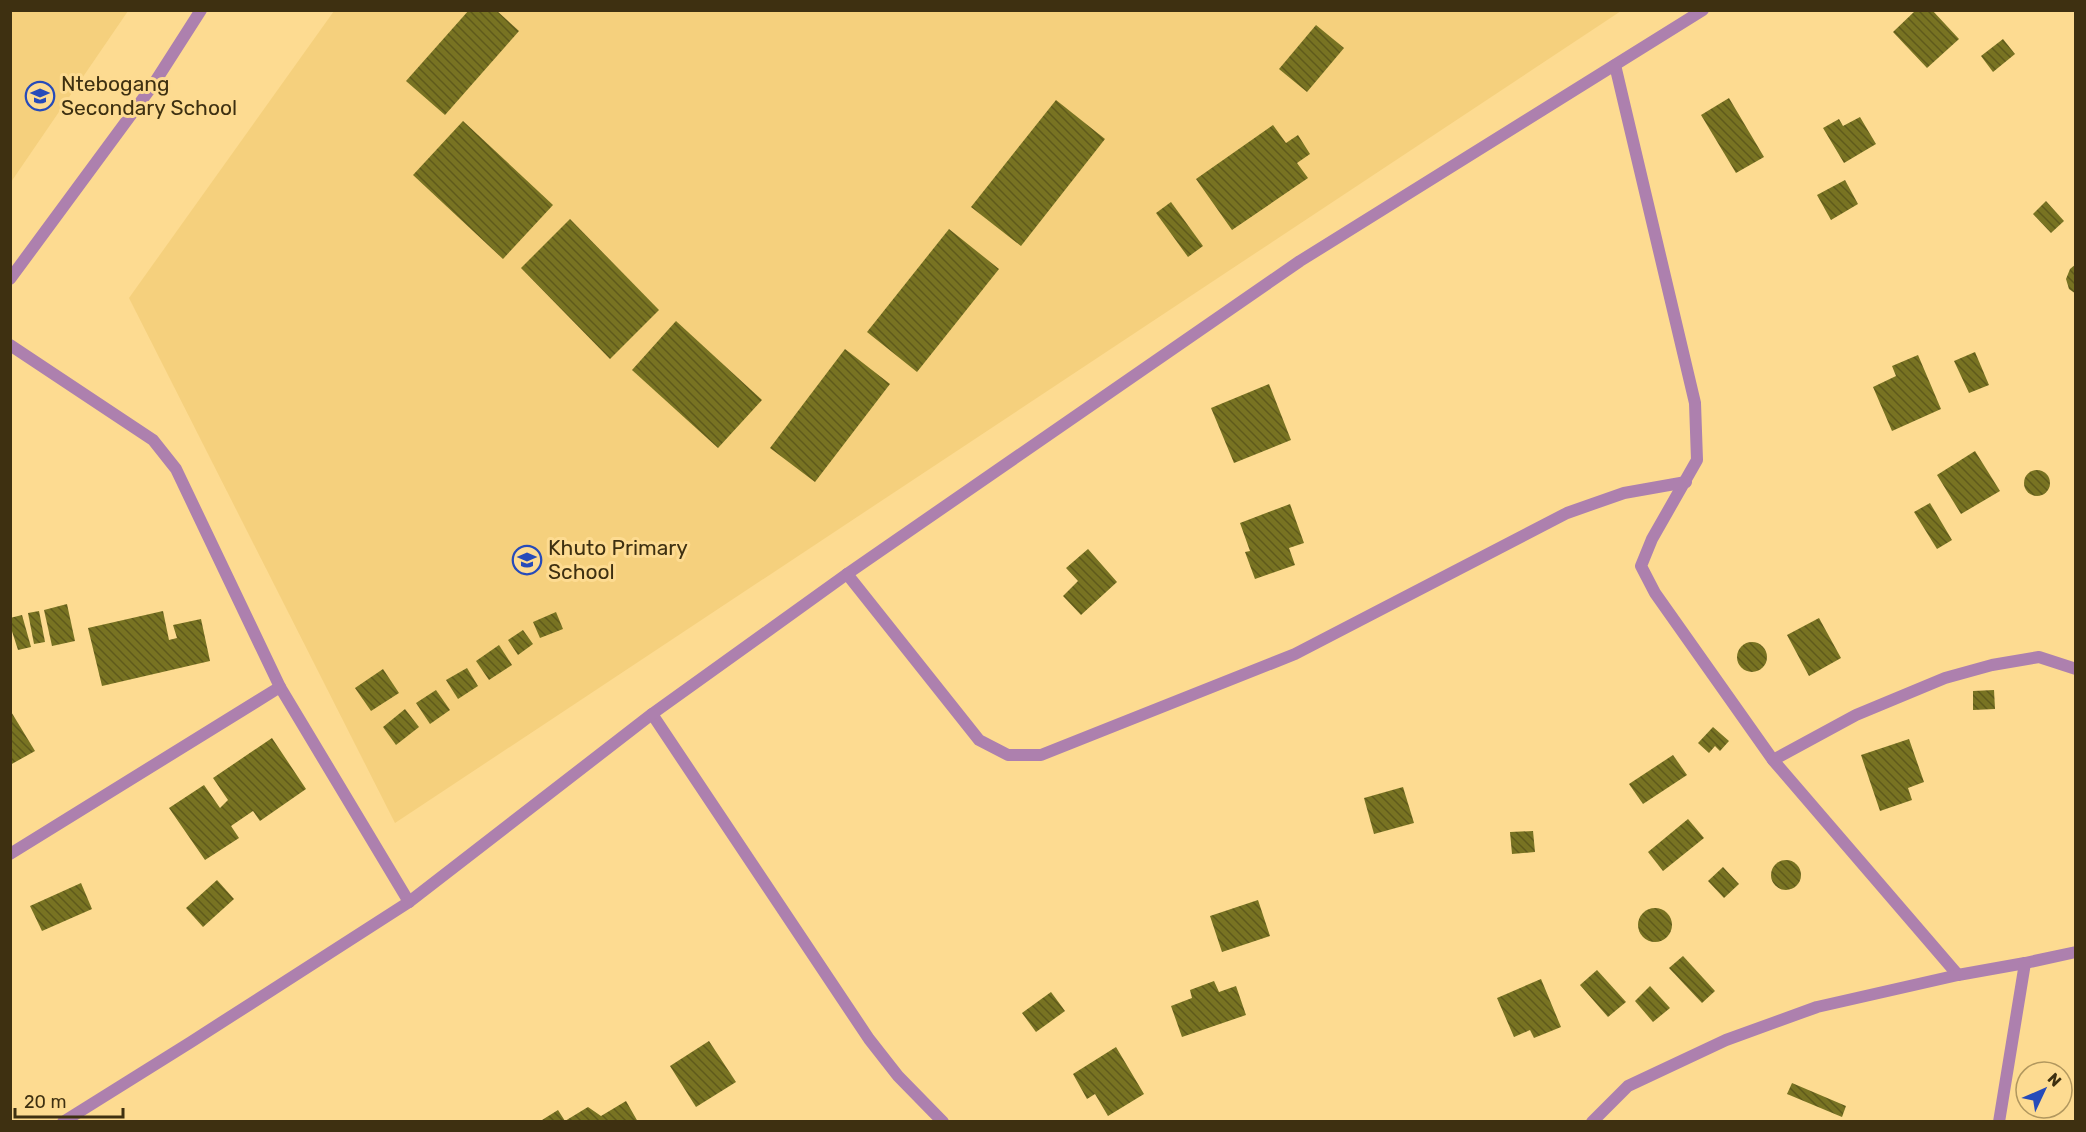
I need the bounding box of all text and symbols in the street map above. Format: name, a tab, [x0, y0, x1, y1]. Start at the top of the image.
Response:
place label: Ntebogang Secondary School	[61, 71, 237, 120]
school or university icon: Ntebogang Secondary School	[24, 80, 56, 112]
place label: Khuto Primary School	[548, 535, 688, 584]
school or university icon: Khuto Primary School	[511, 544, 543, 576]
north arrow	[2014, 1060, 2074, 1120]
text: N	[2044, 1069, 2065, 1091]
scale bar	[15, 1081, 123, 1119]
text: 20 m	[24, 1091, 66, 1113]

